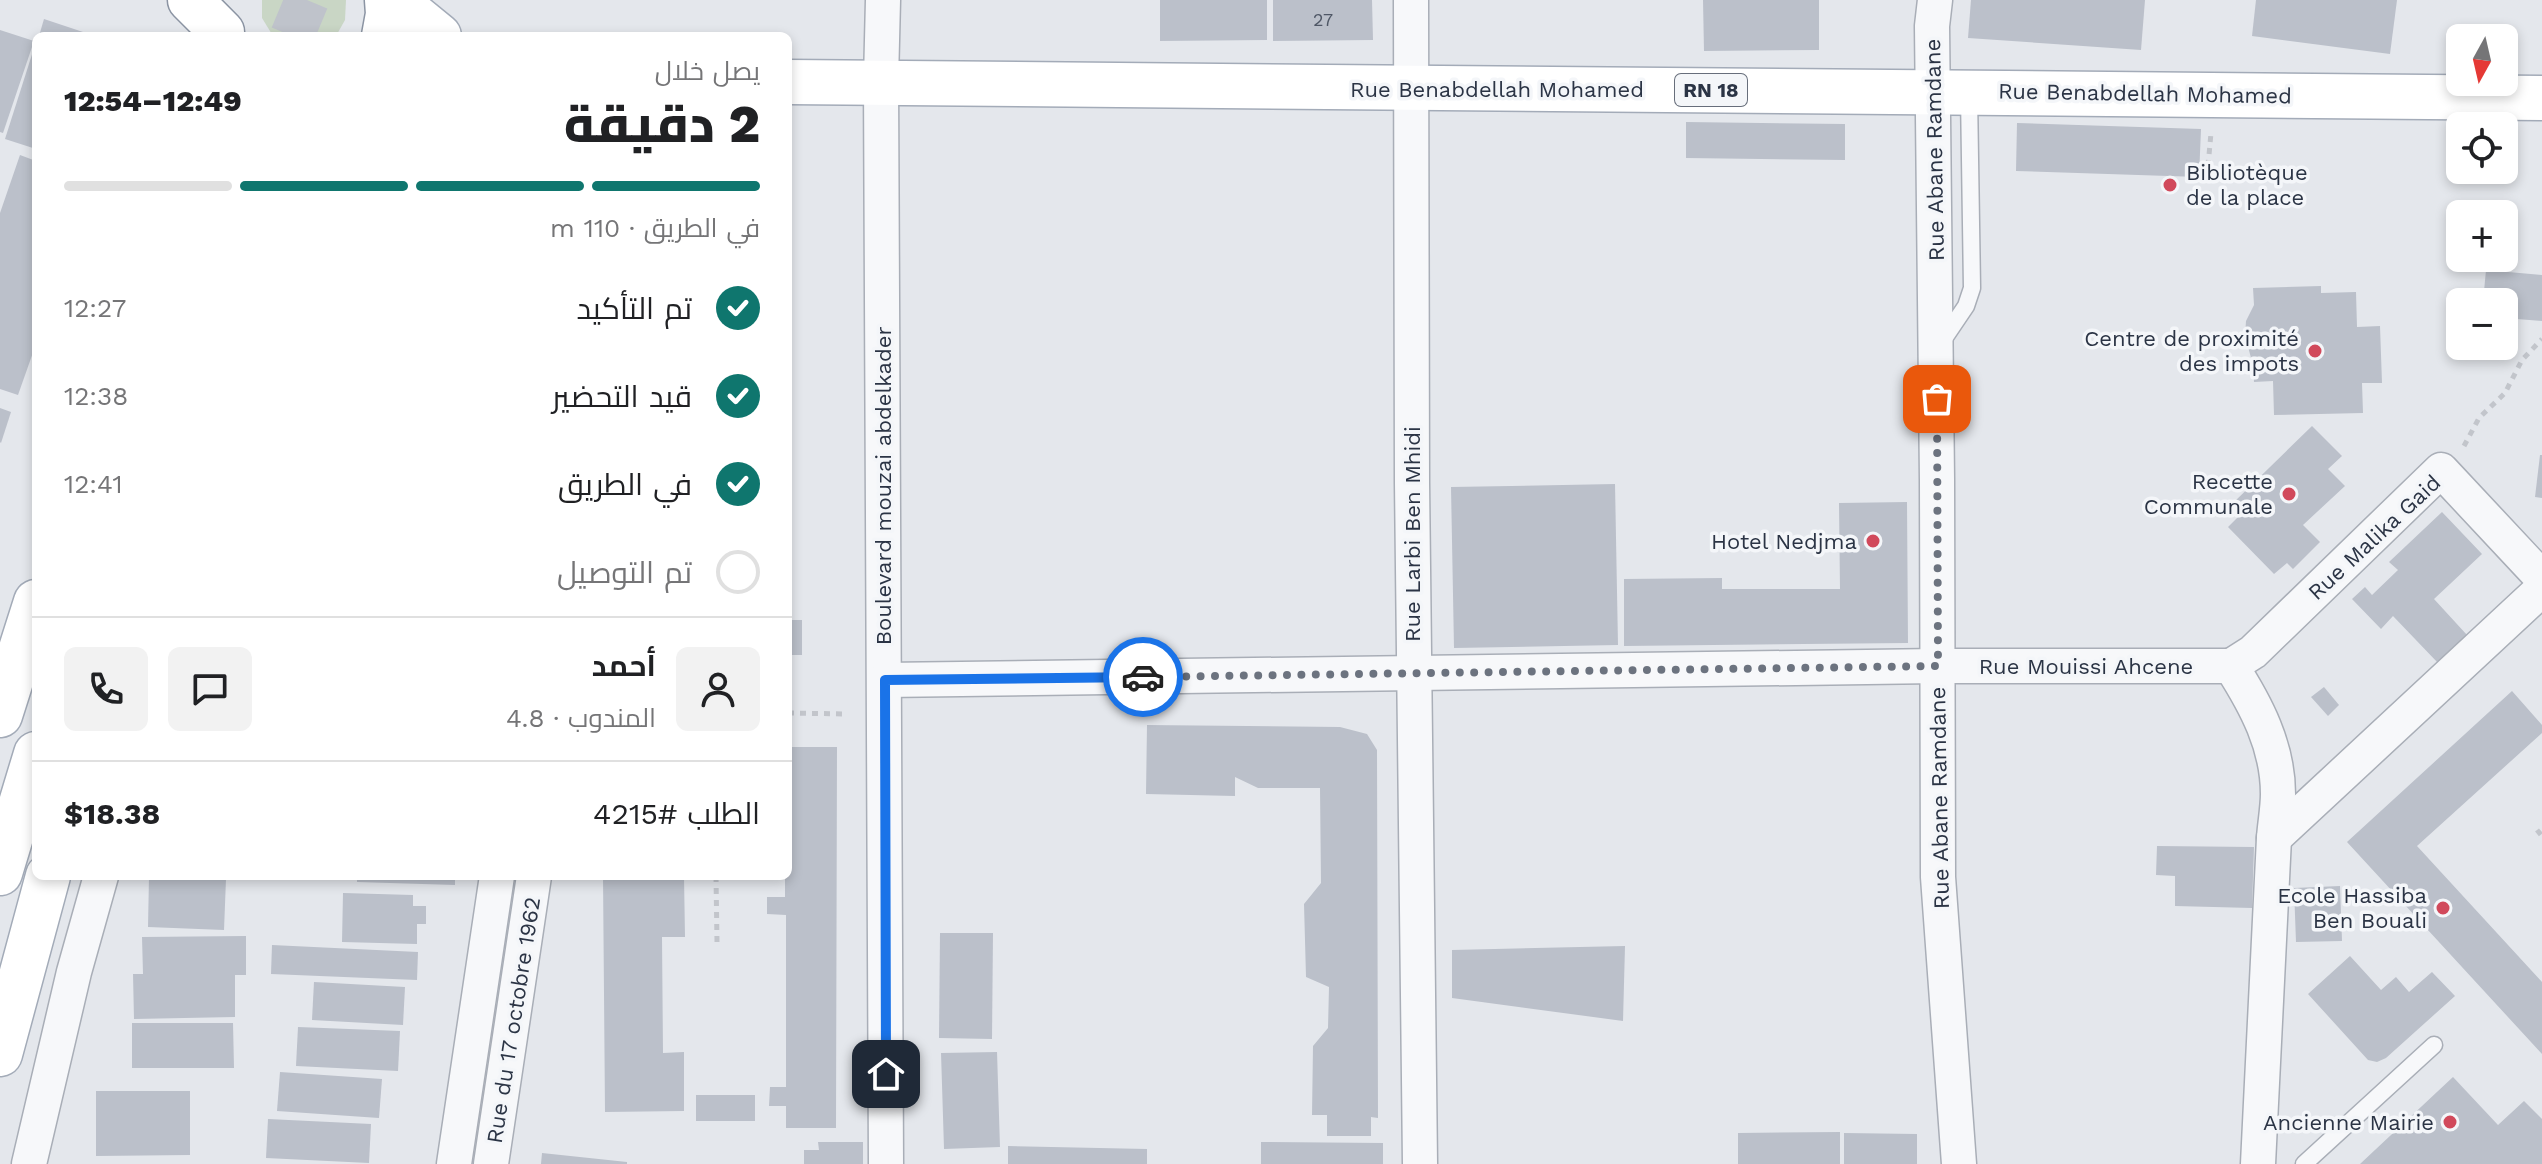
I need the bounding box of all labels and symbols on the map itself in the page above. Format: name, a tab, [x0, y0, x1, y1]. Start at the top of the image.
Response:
house number: 27	[1313, 9, 1333, 30]
north arrow	[2446, 24, 2518, 96]
street label: Rue Abane Ramdane	[1920, 39, 1949, 261]
road number: RN 18	[1675, 74, 1747, 106]
street label: Rue Benabdellah Mohamed	[1350, 77, 1644, 102]
street label: Rue Benabdellah Mohamed	[1998, 78, 2292, 109]
place label: Bibliotèque de la place	[2186, 160, 2308, 210]
marker: Bibliotèque de la place	[2161, 176, 2179, 194]
place label: Centre de proximité des impots	[2084, 326, 2299, 376]
street label: Boulevard mouzai abdelkader	[871, 327, 896, 645]
marker: Centre de proximité des impots	[2306, 342, 2324, 360]
pin	[1903, 365, 1971, 433]
street label: Rue Larbi Ben Mhidi	[1400, 426, 1425, 642]
place label: Recette Communale	[2144, 469, 2273, 519]
street label: Rue Malika Gaid	[2303, 470, 2446, 605]
marker: Recette Communale	[2280, 485, 2298, 503]
place label: Hotel Nedjma	[1711, 529, 1857, 554]
marker: Hotel Nedjma	[1864, 532, 1882, 550]
courier	[1103, 637, 1183, 717]
street label: Rue Mouissi Ahcene	[1979, 654, 2193, 679]
street label: Rue Abane Ramdane	[1925, 687, 1954, 909]
place label: Ecole Hassiba Ben Bouali	[2277, 883, 2427, 933]
street label: Rue du 17 octobre 1962	[482, 895, 545, 1145]
marker: Ecole Hassiba Ben Bouali	[2434, 899, 2452, 917]
pin	[852, 1040, 920, 1108]
place label: Ancienne Mairie	[2263, 1110, 2434, 1135]
marker: Ancienne Mairie	[2441, 1113, 2459, 1131]

